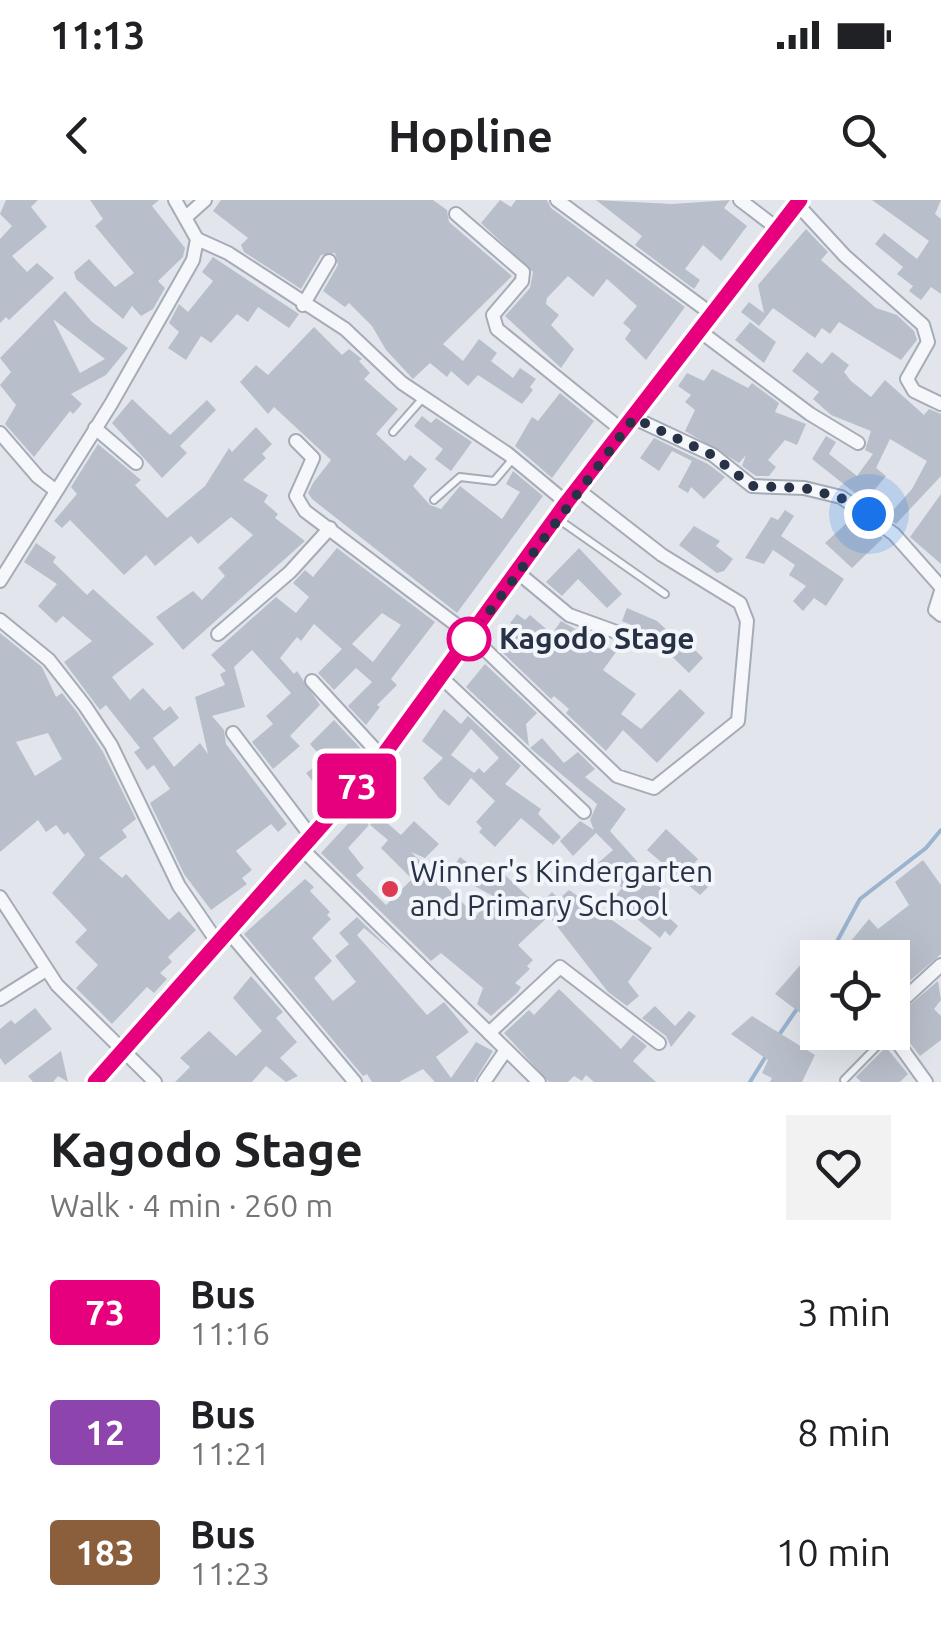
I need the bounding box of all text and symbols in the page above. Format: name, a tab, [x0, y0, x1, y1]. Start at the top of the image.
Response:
text: 11:13	[50, 14, 145, 56]
icon: back	[50, 108, 105, 163]
icon: search	[836, 108, 891, 163]
text: Hopline	[388, 110, 553, 161]
your location	[844, 489, 894, 539]
marker: Kagodo Stage	[448, 618, 490, 660]
place label: Kagodo Stage	[499, 621, 695, 655]
line badge: 73	[312, 754, 402, 818]
text: 73	[337, 766, 377, 806]
place label: Winner's Kindergarten and Primary School	[410, 854, 713, 922]
marker: Winner's Kindergarten and Primary School	[379, 878, 401, 900]
map controls	[800, 940, 910, 1050]
button: locate	[800, 940, 910, 1050]
button: heart	[786, 1115, 891, 1220]
text: Kagodo Stage	[50, 1122, 363, 1176]
text: Walk · 4 min · 260 m	[50, 1187, 333, 1223]
text: Bus	[190, 1273, 255, 1315]
text: 3 min	[797, 1291, 891, 1333]
text: 73	[85, 1292, 125, 1332]
text: 11:16	[190, 1315, 270, 1351]
text: Bus	[190, 1393, 255, 1435]
text: 8 min	[797, 1411, 891, 1453]
text: 12	[85, 1412, 125, 1452]
text: 11:21	[190, 1435, 270, 1471]
text: Bus	[190, 1513, 255, 1555]
text: 10 min	[776, 1531, 891, 1573]
text: 183	[75, 1532, 135, 1572]
text: 11:23	[190, 1555, 270, 1591]

